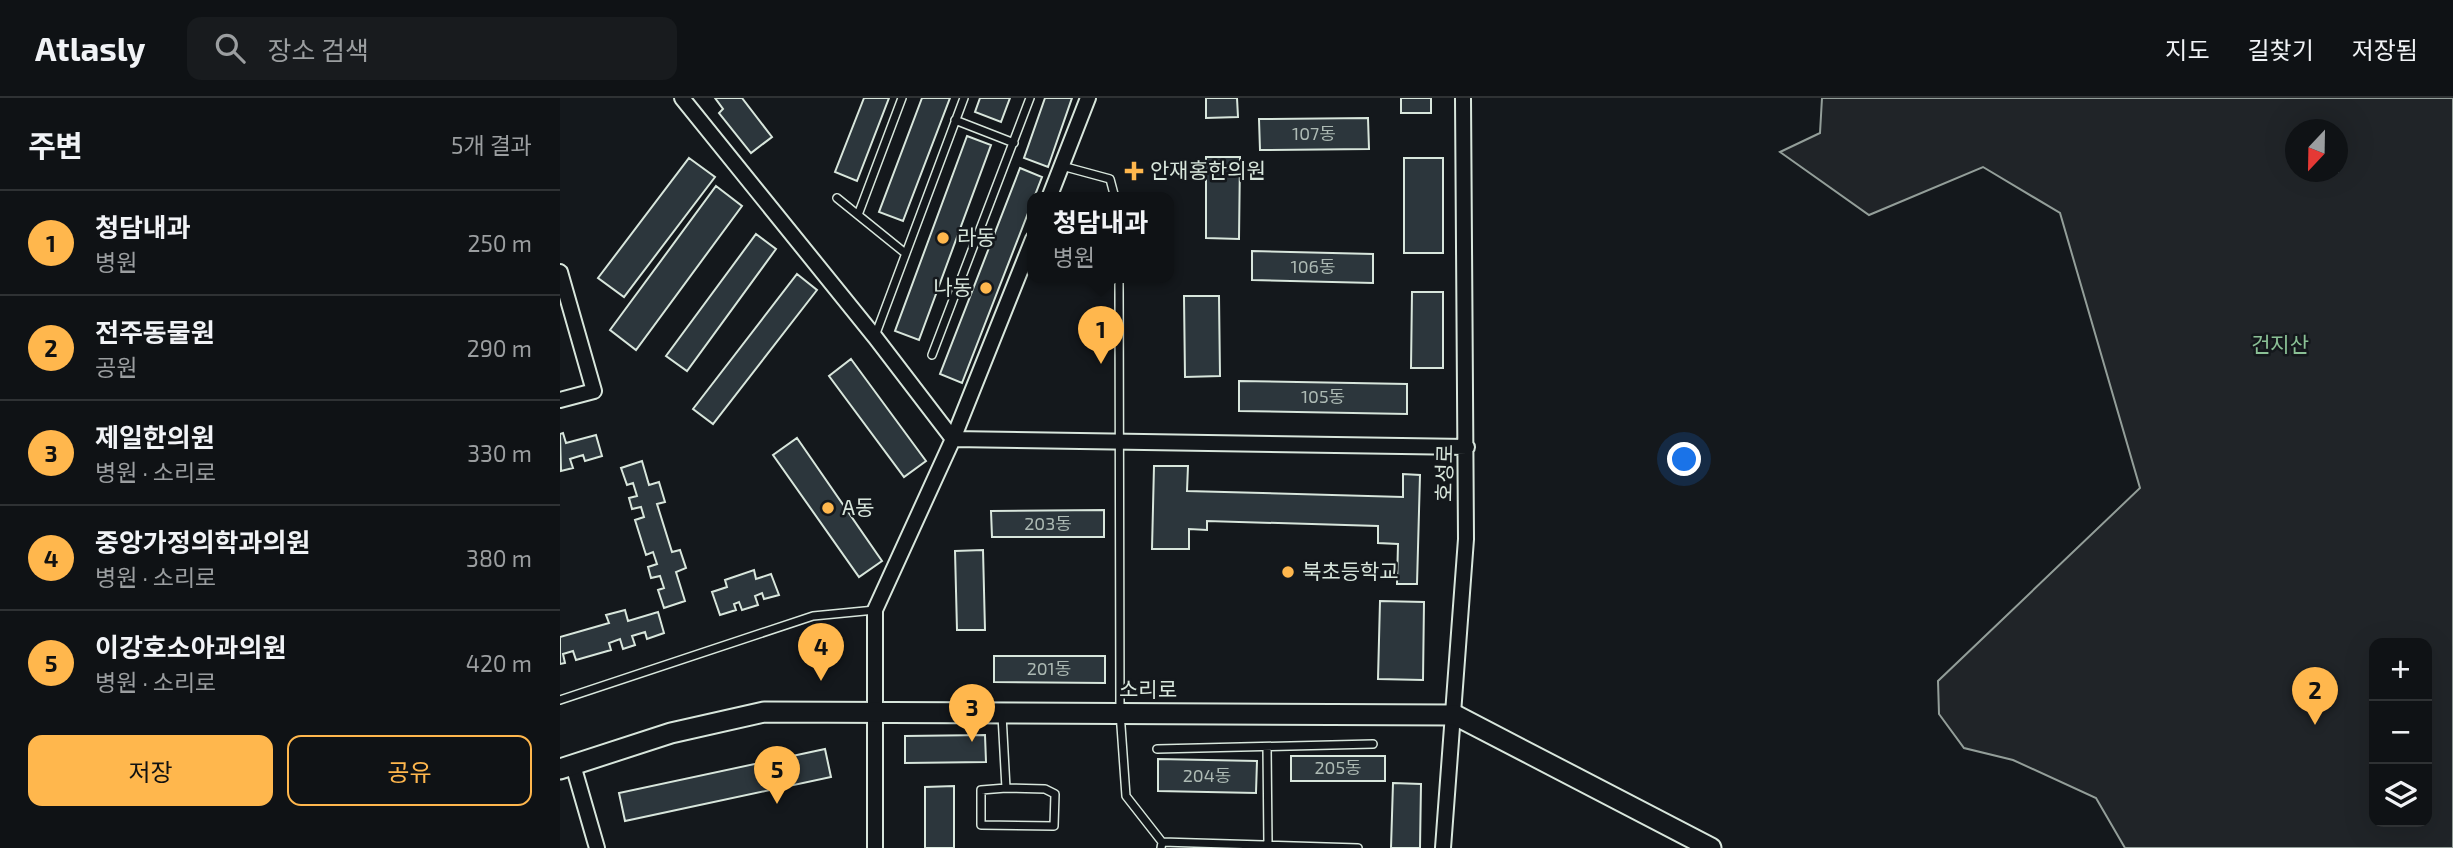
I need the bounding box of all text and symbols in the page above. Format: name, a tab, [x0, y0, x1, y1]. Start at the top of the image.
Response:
search box	[187, 17, 677, 80]
text: Atlasly	[35, 28, 145, 68]
icon: search	[211, 29, 249, 67]
text: 장소 검색	[267, 34, 369, 65]
text: 지도	[2165, 35, 2210, 64]
text: 길찾기	[2248, 35, 2314, 64]
text: 저장됨	[2352, 35, 2418, 64]
north arrow	[2285, 119, 2348, 182]
house number: 107동	[1292, 122, 1336, 144]
text: 주변	[28, 127, 83, 163]
text: 5개 결과	[451, 131, 532, 159]
place label: 안재홍한의원	[1150, 157, 1266, 182]
marker: 안재홍한의원	[1124, 161, 1144, 181]
popup	[1027, 192, 1174, 283]
text: 청담내과	[1053, 206, 1148, 237]
text: 청담내과	[95, 211, 191, 242]
place label: 라동	[957, 224, 996, 249]
text: 1	[46, 229, 56, 257]
text: 250 m	[468, 229, 532, 257]
marker: 라동	[935, 230, 951, 246]
text: 병원	[1053, 243, 1095, 271]
text: 병원	[95, 248, 137, 276]
house number: 106동	[1291, 255, 1335, 277]
place label: 나동	[933, 274, 972, 299]
marker: 나동	[978, 280, 994, 296]
pin: 1	[1078, 306, 1124, 364]
text: 전주동물원	[95, 316, 215, 347]
park label: 건지산	[2251, 331, 2309, 356]
text: 2	[44, 334, 58, 362]
text: 290 m	[467, 334, 532, 362]
text: 공원	[95, 353, 137, 381]
house number: 105동	[1301, 385, 1345, 407]
text: 제일한의원	[95, 421, 215, 452]
text: 3	[44, 439, 58, 467]
text: 330 m	[467, 439, 532, 467]
your location	[1667, 442, 1701, 476]
street label: 호성로	[1430, 444, 1457, 502]
text: 병원 · 소리로	[95, 458, 217, 486]
place label: A동	[842, 494, 874, 519]
marker: A동	[820, 500, 836, 516]
house number: 203동	[1024, 512, 1072, 534]
text: 중앙가정의학과의원	[95, 526, 310, 557]
text: 4	[44, 544, 58, 572]
text: 380 m	[466, 544, 532, 572]
place label: 북초등학교	[1302, 558, 1399, 583]
text: 병원 · 소리로	[95, 563, 217, 591]
marker: 북초등학교	[1280, 564, 1296, 580]
pin: 4	[798, 623, 844, 681]
text: 이강호소아과의원	[95, 631, 286, 662]
map controls	[2369, 638, 2432, 827]
button: +	[2369, 638, 2432, 701]
text: 5	[45, 649, 57, 677]
text: 420 m	[466, 649, 532, 677]
house number: 201동	[1027, 657, 1071, 679]
pin: 2	[2292, 667, 2338, 725]
text: 병원 · 소리로	[95, 668, 217, 696]
street label: 소리로	[1119, 676, 1177, 701]
pin: 3	[949, 684, 995, 742]
button: −	[2369, 701, 2432, 764]
button: 저장	[28, 735, 273, 806]
button: 공유	[287, 735, 532, 806]
pin: 5	[754, 746, 800, 804]
house number: 205동	[1314, 756, 1362, 778]
house number: 204동	[1183, 764, 1231, 786]
button: layers	[2369, 764, 2432, 827]

